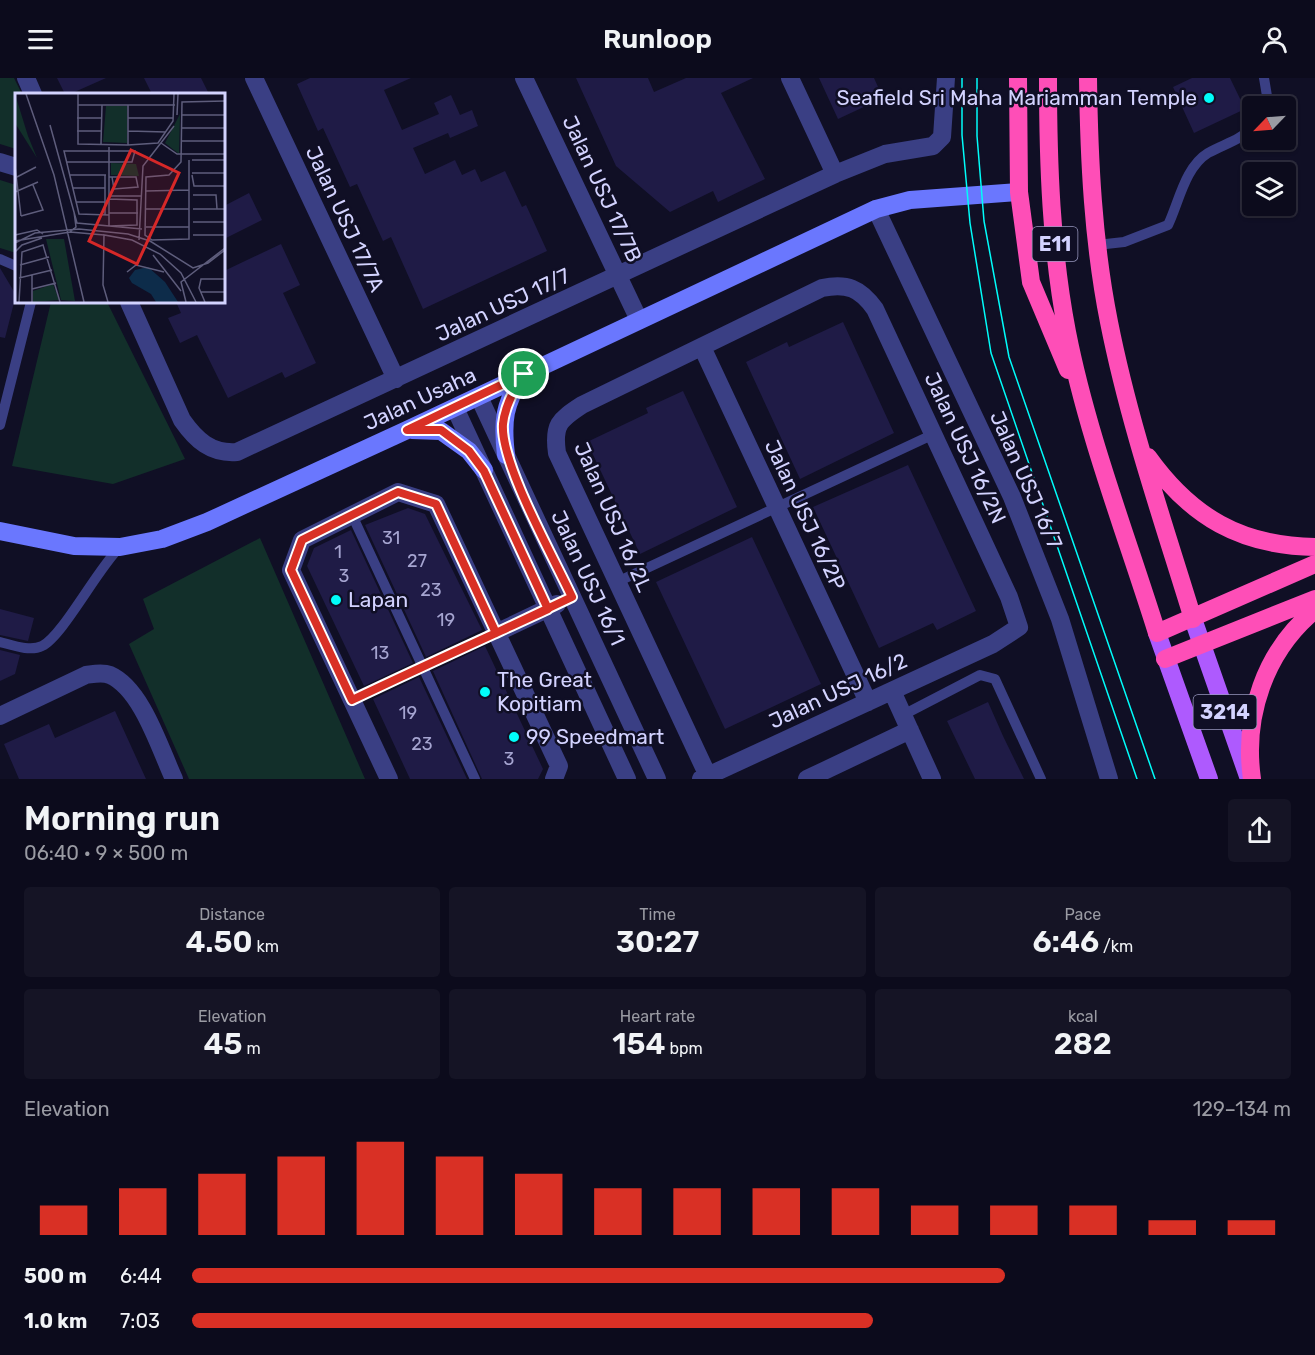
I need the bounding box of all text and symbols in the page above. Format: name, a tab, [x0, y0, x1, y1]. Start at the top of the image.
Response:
icon: menu	[24, 23, 57, 56]
text: Runloop	[603, 23, 712, 55]
icon: person	[1258, 23, 1291, 56]
place label: Seafield Sri Maha Mariamman Temple	[836, 85, 1197, 110]
marker: Seafield Sri Maha Mariamman Temple	[1202, 91, 1216, 105]
inset map	[15, 93, 225, 303]
north arrow	[1242, 96, 1296, 150]
map controls	[1242, 96, 1296, 216]
street label: Jalan USJ 17/7B	[558, 111, 647, 266]
street label: Jalan USJ 17/7A	[301, 142, 390, 296]
button: layers	[1242, 162, 1296, 216]
road number: E11	[1032, 227, 1078, 261]
street label: Jalan USJ 17/7	[432, 263, 574, 347]
pin	[498, 348, 549, 399]
icon: arrive	[507, 357, 540, 390]
street label: Jalan Usaha	[360, 362, 480, 435]
street label: Jalan USJ 16/2N	[919, 368, 1011, 527]
street label: Jalan USJ 16/7	[985, 407, 1068, 553]
street label: Jalan USJ 16/2P	[760, 436, 851, 594]
street label: Jalan USJ 16/2L	[569, 438, 658, 596]
street label: Jalan USJ 16/1	[546, 506, 631, 649]
house number: 31	[382, 527, 400, 549]
house number: 1	[334, 541, 342, 563]
house number: 27	[407, 550, 427, 572]
house number: 3	[339, 565, 349, 587]
house number: 23	[420, 579, 442, 601]
place label: Lapan	[348, 587, 408, 612]
marker: Lapan	[329, 593, 343, 607]
house number: 19	[437, 609, 455, 631]
house number: 13	[371, 642, 389, 664]
street label: Jalan USJ 16/2	[765, 648, 911, 733]
place label: The Great Kopitiam	[497, 667, 592, 716]
marker: The Great Kopitiam	[478, 685, 492, 699]
road number: 3214	[1194, 695, 1256, 729]
house number: 19	[399, 702, 417, 724]
place label: 99 Speedmart	[526, 724, 664, 749]
marker: 99 Speedmart	[507, 730, 521, 744]
house number: 23	[411, 733, 433, 755]
house number: 3	[504, 748, 514, 770]
text: Morning run	[24, 799, 220, 838]
button: share	[1228, 799, 1291, 862]
text: 06:40 · 9 × 500 m	[24, 841, 188, 865]
text: Distance	[199, 905, 265, 924]
text: Time	[639, 905, 676, 924]
text: Pace	[1064, 905, 1101, 924]
text: 4.50	[185, 924, 252, 960]
text: 30:27	[616, 924, 699, 960]
text: 6:46	[1032, 924, 1099, 960]
text: km	[252, 937, 279, 956]
text: /km	[1099, 937, 1133, 956]
text: Elevation	[198, 1007, 266, 1026]
text: Heart rate	[620, 1007, 695, 1026]
text: kcal	[1068, 1007, 1098, 1026]
text: 45	[204, 1026, 243, 1062]
text: 154	[612, 1026, 666, 1062]
text: 282	[1054, 1026, 1112, 1062]
text: m	[243, 1039, 261, 1058]
text: bpm	[666, 1039, 703, 1058]
text: Elevation	[24, 1097, 110, 1121]
text: 129–134 m	[1193, 1097, 1291, 1121]
text: 500 m	[24, 1264, 87, 1288]
text: 6:44	[120, 1264, 162, 1288]
text: 1.0 km	[24, 1309, 87, 1333]
text: 7:03	[120, 1309, 160, 1333]

